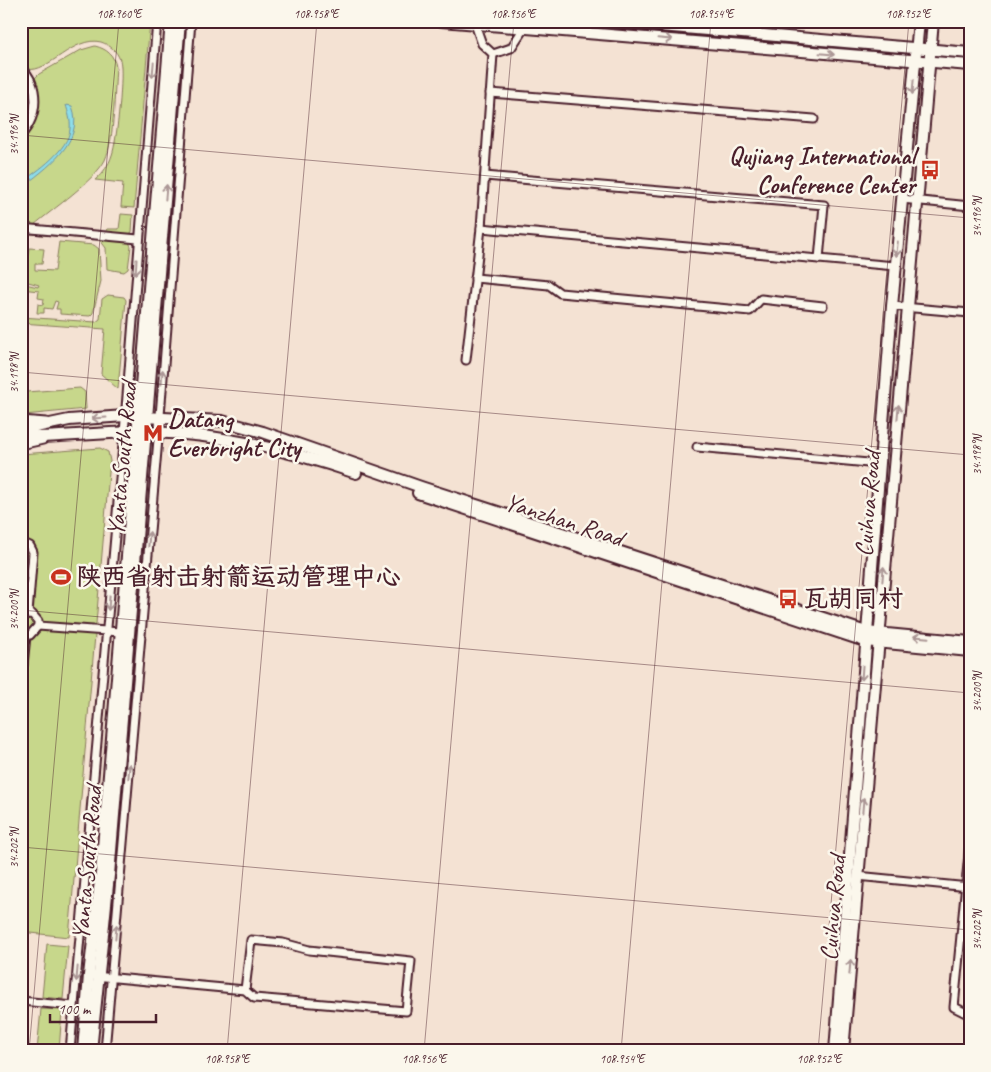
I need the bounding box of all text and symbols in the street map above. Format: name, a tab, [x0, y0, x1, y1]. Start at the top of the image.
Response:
text: 108.960°E	[97, 6, 143, 22]
text: 108.958°E	[294, 6, 340, 22]
text: 108.956°E	[491, 6, 537, 22]
text: 108.954°E	[689, 6, 735, 22]
text: 108.952°E	[886, 6, 932, 22]
one-way arrow	[657, 35, 673, 44]
one-way arrow	[819, 49, 835, 58]
one-way arrow	[148, 62, 158, 78]
one-way arrow	[908, 79, 918, 95]
text: 34.196°N	[6, 113, 22, 155]
place label: Qujiang International Conference Center	[729, 140, 920, 201]
bus stop icon: Qujiang International Conference Center	[919, 159, 941, 181]
one-way arrow	[161, 185, 171, 201]
text: 34.196°N	[969, 195, 985, 237]
one-way arrow	[892, 241, 902, 257]
one-way arrow	[132, 258, 141, 274]
text: 34.198°N	[6, 351, 22, 393]
one-way arrow	[158, 369, 167, 385]
street label: Yanta South Road	[99, 376, 145, 537]
place label: Datang Everbright City	[168, 403, 303, 464]
one-way arrow	[893, 404, 902, 420]
one-way arrow	[91, 413, 107, 422]
metro station icon: Datang Everbright City	[142, 422, 164, 444]
text: 34.198°N	[969, 433, 985, 475]
street label: Cuihua Road	[847, 446, 889, 558]
street label: Yanzhan Road	[501, 486, 631, 555]
one-way arrow	[145, 531, 154, 547]
place label: 陕西省射击射箭运动管理中心	[76, 561, 401, 593]
sports icon: 陕西省射击射箭运动管理中心	[50, 566, 72, 588]
one-way arrow	[879, 566, 888, 582]
place label: 瓦胡同村	[803, 583, 903, 615]
text: 34.200°N	[6, 588, 22, 630]
bus stop icon: 瓦胡同村	[777, 588, 799, 610]
one-way arrow	[104, 595, 114, 611]
one-way arrow	[914, 632, 930, 642]
one-way arrow	[858, 664, 867, 680]
text: 34.200°N	[969, 670, 985, 712]
one-way arrow	[125, 763, 134, 779]
street label: Yanta South Road	[64, 780, 110, 941]
one-way arrow	[858, 798, 868, 814]
text: 34.202°N	[6, 826, 22, 868]
street label: Cuihua Road	[812, 850, 854, 962]
text: 34.202°N	[969, 908, 985, 950]
one-way arrow	[111, 925, 120, 941]
one-way arrow	[845, 960, 854, 976]
one-way arrow	[72, 966, 81, 982]
scale bar	[50, 992, 156, 1024]
text: 100 m	[58, 1000, 92, 1019]
text: 108.958°E	[205, 1051, 251, 1067]
text: 108.956°E	[402, 1051, 448, 1067]
text: 108.954°E	[600, 1051, 646, 1067]
text: 108.952°E	[797, 1051, 843, 1067]

